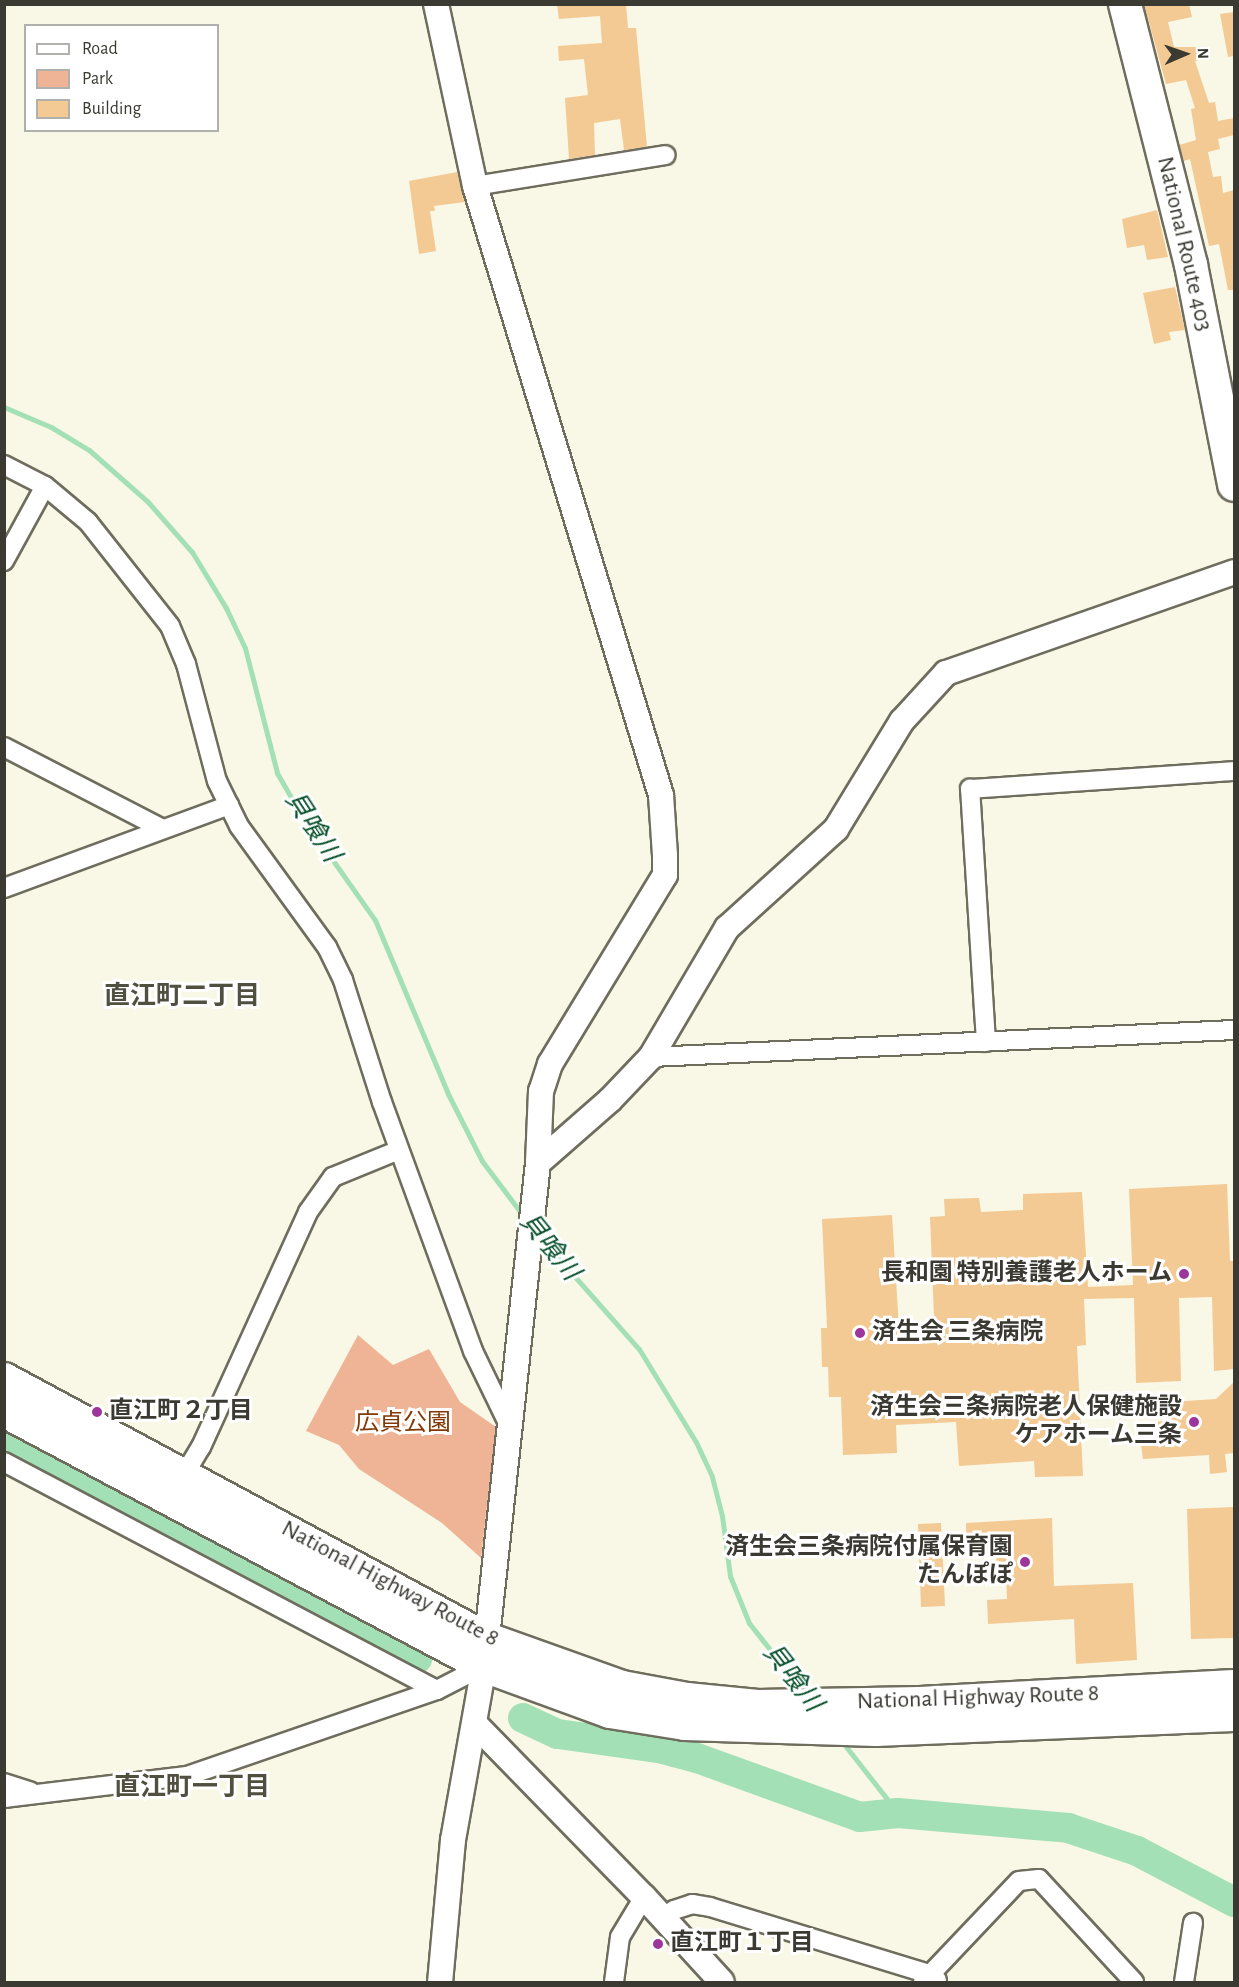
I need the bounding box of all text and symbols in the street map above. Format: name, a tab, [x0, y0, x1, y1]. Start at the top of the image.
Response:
legend	[24, 24, 219, 132]
north arrow	[1155, 24, 1215, 84]
text: Road	[82, 40, 118, 58]
text: N	[1195, 48, 1211, 59]
text: Park	[82, 70, 113, 88]
text: Building	[82, 100, 141, 118]
street label: National Route 403	[1150, 154, 1218, 334]
water label: 貝喰川	[278, 786, 346, 868]
district label: 直江町二丁目	[104, 981, 260, 1013]
water label: 貝喰川	[512, 1207, 586, 1287]
place label: 長和園 特別養護老人ホーム	[880, 1260, 1172, 1288]
marker: 長和園 特別養護老人ホーム	[1177, 1267, 1191, 1281]
place label: 済生会 三条病院	[872, 1319, 1044, 1347]
marker: 済生会 三条病院	[853, 1326, 867, 1340]
place label: 済生会三条病院老人保健施設 ケアホーム三条	[870, 1394, 1182, 1450]
place label: 直江町２丁目	[109, 1398, 253, 1426]
marker: 直江町２丁目	[90, 1405, 104, 1419]
park label: 広貞公園	[355, 1410, 451, 1438]
marker: 済生会三条病院老人保健施設 ケアホーム三条	[1187, 1415, 1201, 1429]
street label: National Highway Route 8	[276, 1514, 504, 1654]
place label: 済生会三条病院付属保育園 たんぽぽ	[725, 1534, 1013, 1590]
marker: 済生会三条病院付属保育園 たんぽぽ	[1018, 1555, 1032, 1569]
water label: 貝喰川	[756, 1638, 828, 1718]
street label: National Highway Route 8	[856, 1679, 1100, 1717]
district label: 直江町一丁目	[114, 1772, 270, 1804]
place label: 直江町１丁目	[670, 1930, 814, 1958]
marker: 直江町１丁目	[651, 1937, 665, 1951]

